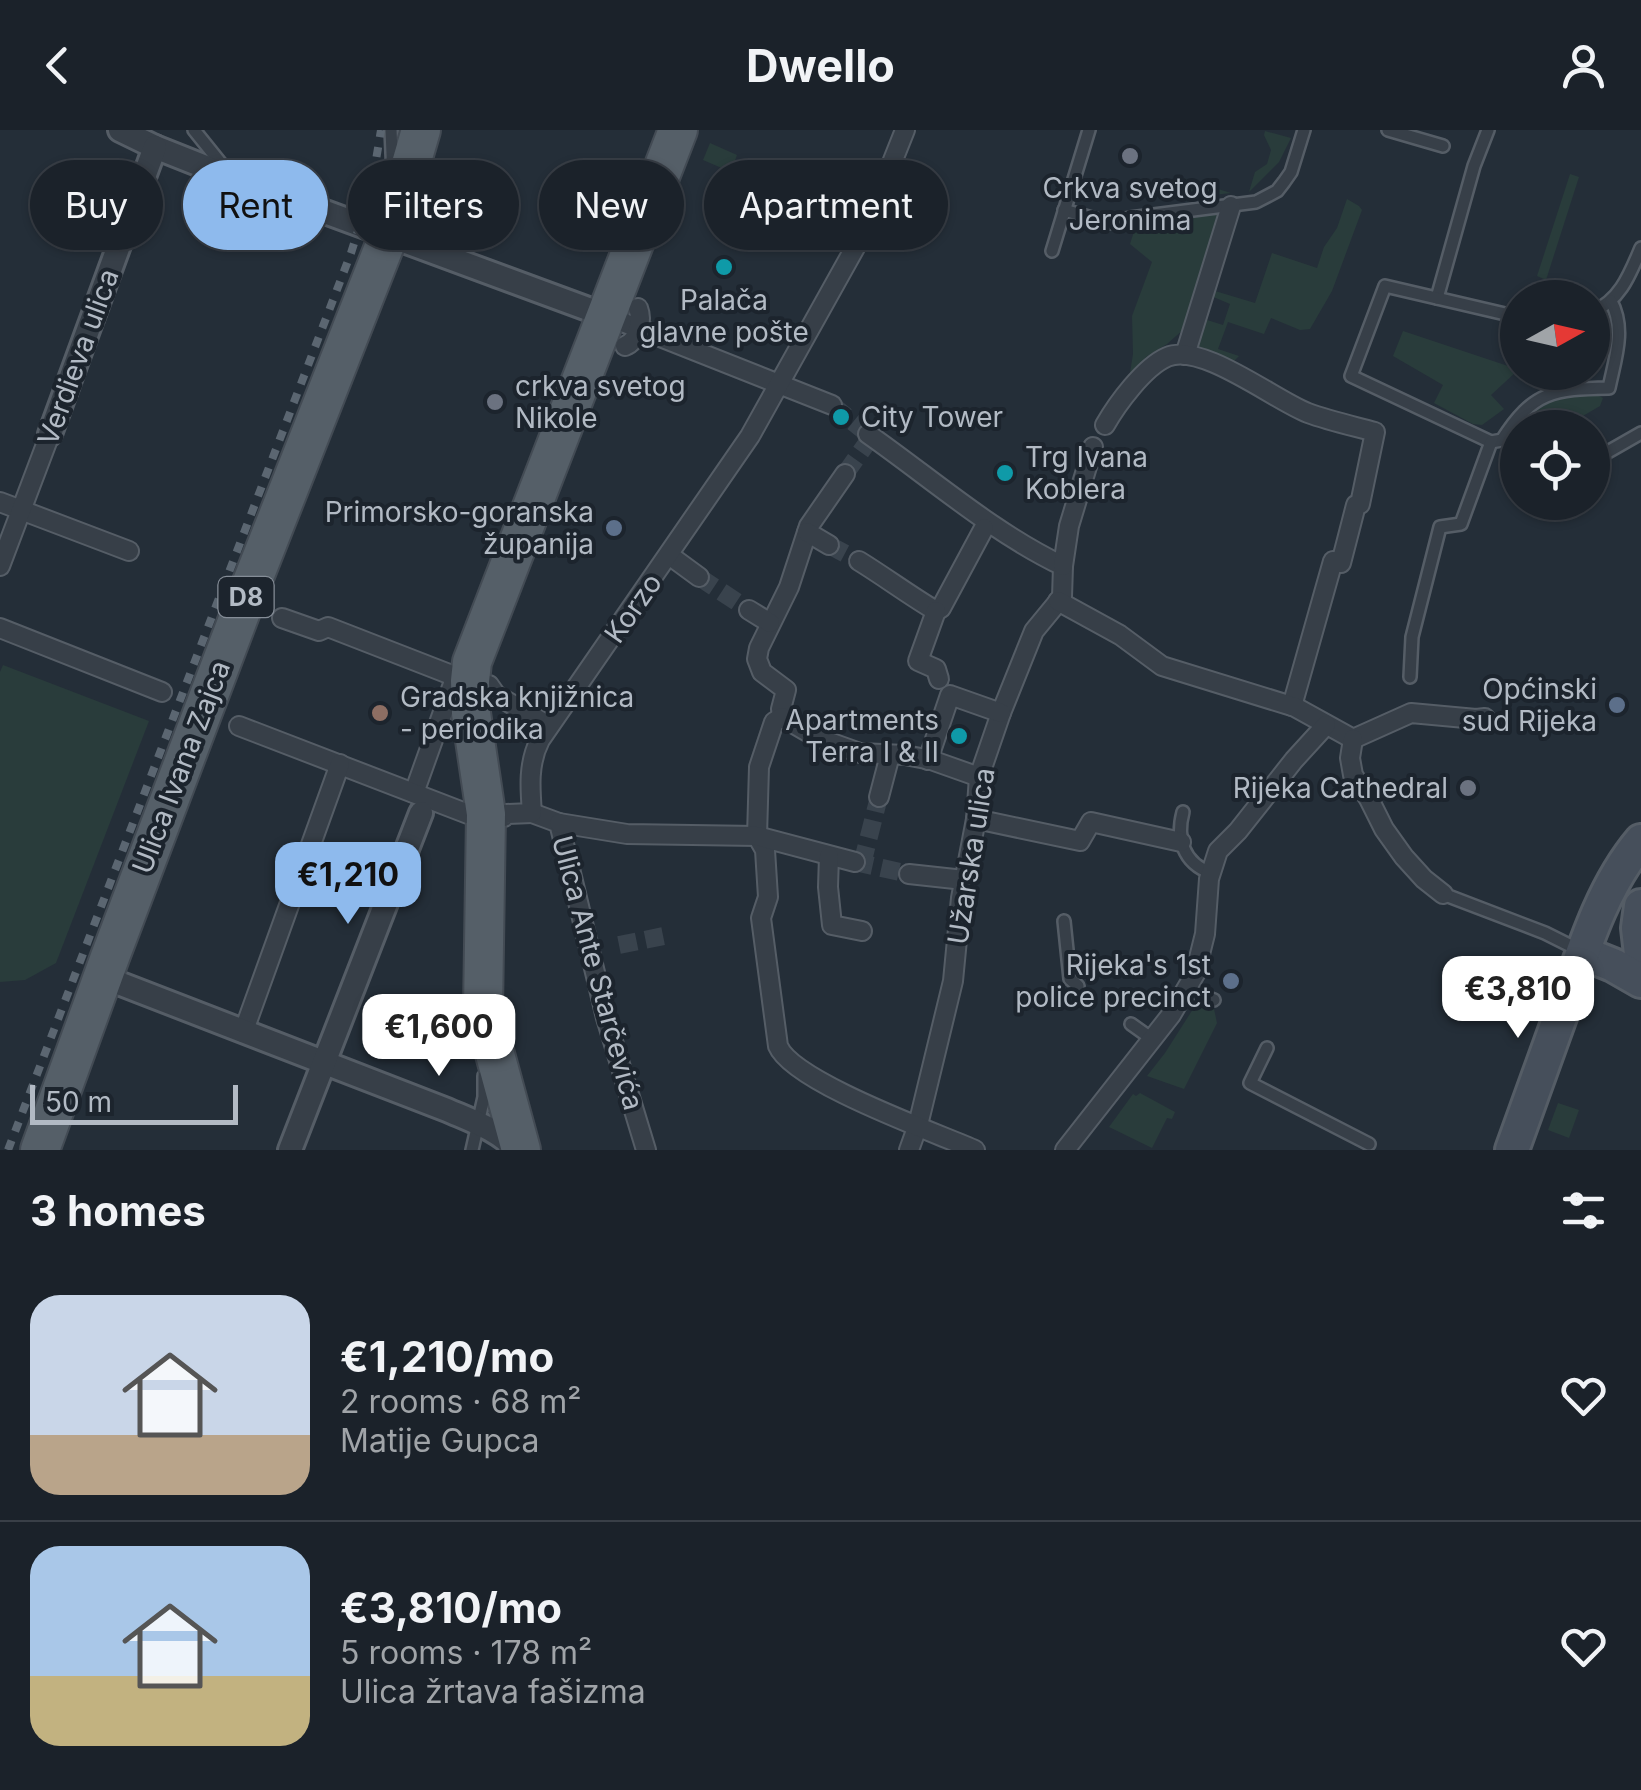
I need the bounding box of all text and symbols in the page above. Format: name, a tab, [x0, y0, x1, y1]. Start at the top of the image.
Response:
icon: back	[30, 38, 85, 93]
text: Dwello	[746, 38, 895, 93]
icon: person	[1556, 38, 1611, 93]
marker: Crkva svetog Jeronima	[1119, 145, 1141, 167]
chip: Buy	[30, 160, 163, 250]
chip: Rent	[183, 160, 328, 250]
chip: Filters	[348, 160, 519, 250]
chip: New	[539, 160, 684, 250]
chip: Apartment	[704, 160, 948, 250]
place label: Crkva svetog Jeronima	[1042, 171, 1218, 237]
marker: Palača glavne pošte	[713, 256, 735, 278]
street label: Verdieva ulica	[30, 264, 126, 450]
north arrow	[1500, 280, 1610, 390]
map controls	[1500, 280, 1610, 520]
place label: Palača glavne pošte	[639, 283, 809, 349]
place label: crkva svetog Nikole	[515, 369, 686, 435]
marker: crkva svetog Nikole	[484, 391, 506, 413]
place label: City Tower	[861, 400, 1003, 434]
marker: City Tower	[830, 406, 852, 428]
button: locate	[1500, 410, 1610, 520]
place label: Trg Ivana Koblera	[1025, 440, 1148, 506]
marker: Trg Ivana Koblera	[994, 462, 1016, 484]
place label: Primorsko-goranska županija	[325, 495, 594, 561]
marker: Primorsko-goranska županija	[603, 517, 625, 539]
street label: Korzo	[597, 567, 669, 649]
road number: D8	[218, 577, 274, 617]
street label: Ulica Ivana Zajca	[125, 656, 237, 878]
place label: Općinski sud Rijeka	[1462, 672, 1597, 738]
place label: Gradska knjižnica - periodika	[400, 680, 634, 746]
marker: Općinski sud Rijeka	[1606, 694, 1628, 716]
marker: Gradska knjižnica - periodika	[369, 702, 391, 724]
place label: Apartments Terra I & II	[785, 703, 939, 769]
marker: Apartments Terra I & II	[948, 725, 970, 747]
street label: Užarska ulica	[940, 765, 1002, 947]
place label: Rijeka Cathedral	[1233, 771, 1448, 805]
marker: Rijeka Cathedral	[1457, 777, 1479, 799]
street label: Ulica Ante Starčevića	[545, 832, 651, 1114]
pin: €1,210	[267, 842, 429, 927]
text: €1,210	[297, 855, 399, 894]
place label: Rijeka's 1st police precinct	[1015, 948, 1211, 1014]
pin: €3,810	[1437, 956, 1599, 1041]
text: €3,810	[1464, 969, 1572, 1008]
marker: Rijeka's 1st police precinct	[1220, 970, 1242, 992]
pin: €1,600	[358, 994, 520, 1079]
text: €1,600	[384, 1007, 494, 1046]
scale bar	[30, 1080, 238, 1124]
text: 50 m	[45, 1085, 112, 1119]
icon: filters	[1556, 1183, 1611, 1238]
text: 3 homes	[30, 1185, 206, 1236]
text: €1,210/mo	[340, 1331, 554, 1382]
icon: home	[110, 1335, 230, 1455]
icon: heart	[1556, 1368, 1611, 1423]
text: 2 rooms · 68 m²	[340, 1382, 581, 1421]
text: Matije Gupca	[340, 1421, 539, 1460]
text: €3,810/mo	[340, 1582, 562, 1633]
icon: home	[110, 1586, 230, 1706]
icon: heart	[1556, 1619, 1611, 1674]
text: 5 rooms · 178 m²	[340, 1633, 592, 1672]
text: Ulica žrtava fašizma	[340, 1672, 646, 1711]

